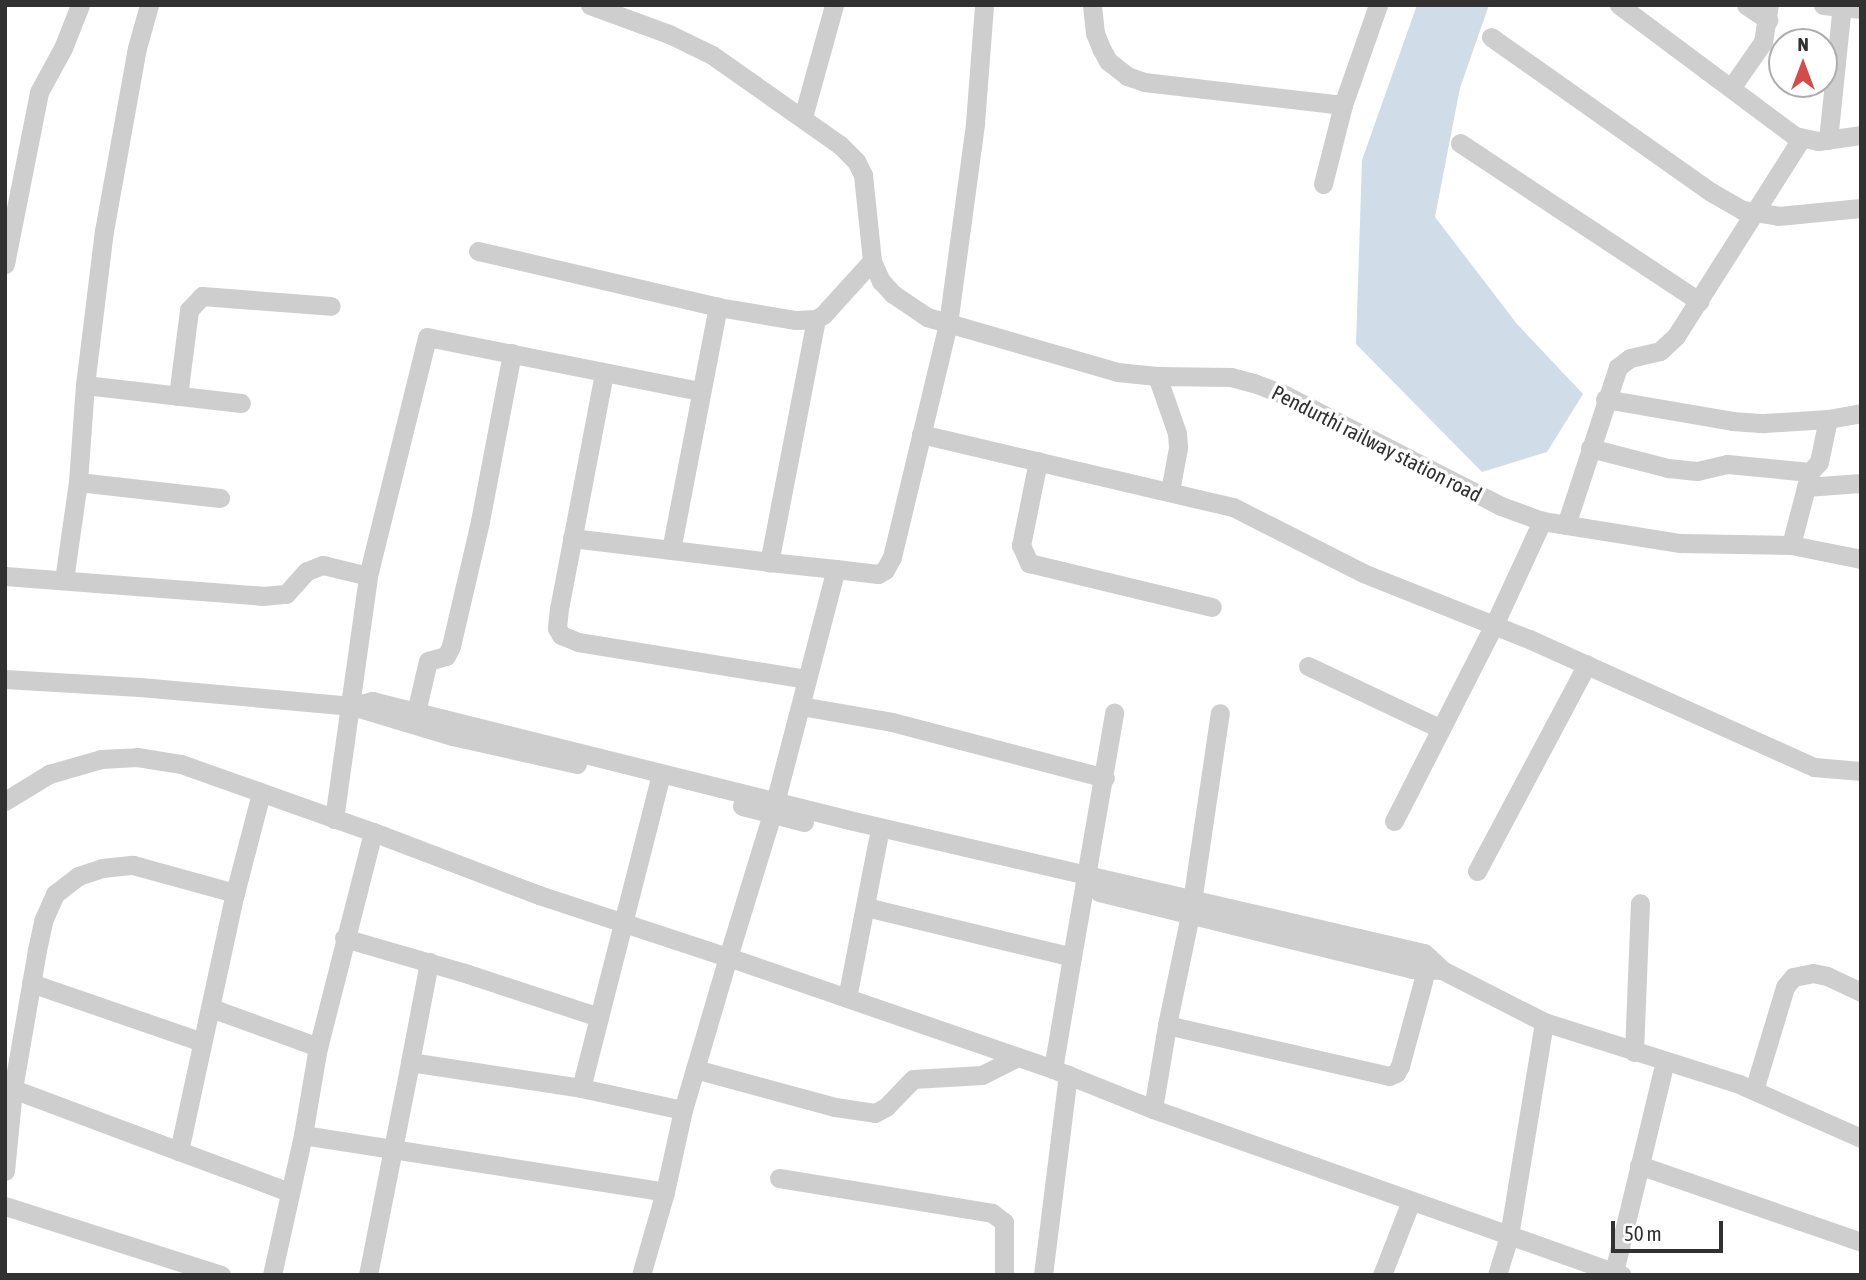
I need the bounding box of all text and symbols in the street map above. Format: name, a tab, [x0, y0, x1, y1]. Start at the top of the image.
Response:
north arrow	[1768, 28, 1838, 98]
text: N	[1797, 33, 1809, 55]
street label: Pendurthi railway station road	[1268, 379, 1486, 507]
scale bar	[1614, 1206, 1726, 1250]
text: 50 m	[1624, 1221, 1662, 1245]

